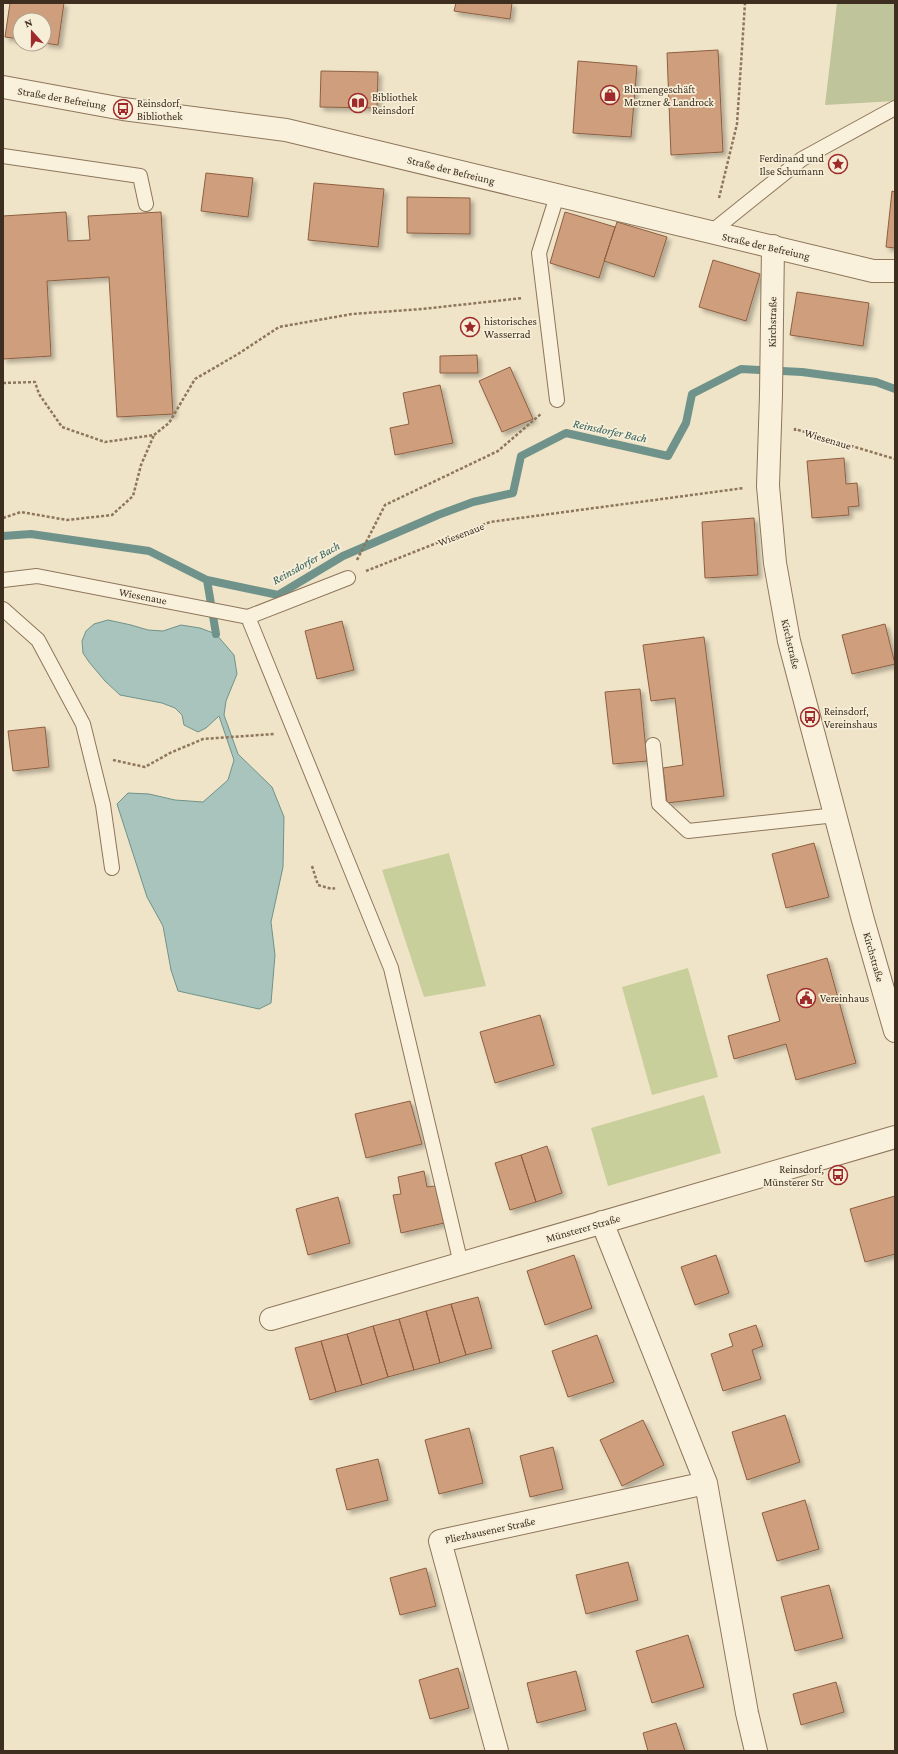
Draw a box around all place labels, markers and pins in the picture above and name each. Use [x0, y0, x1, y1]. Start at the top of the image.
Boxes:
place label: Blumengeschäft Metzner & Landrock [624, 83, 715, 108]
shop icon: Blumengeschäft Metzner & Landrock [599, 84, 621, 106]
place label: Bibliothek Reinsdorf [372, 91, 418, 116]
library icon: Bibliothek Reinsdorf [347, 92, 369, 114]
place label: Reinsdorf, Bibliothek [137, 97, 183, 122]
bus stop icon: Reinsdorf, Bibliothek [112, 98, 134, 120]
place label: Ferdinand und Ilse Schumann [759, 152, 824, 177]
place icon: Ferdinand und Ilse Schumann [827, 153, 849, 175]
place label: historisches Wasserrad [484, 315, 537, 340]
place icon: historisches Wasserrad [459, 316, 481, 338]
place label: Reinsdorf, Vereinshaus [824, 705, 877, 730]
bus stop icon: Reinsdorf, Vereinshaus [799, 706, 821, 728]
public building icon: Vereinhaus [795, 987, 817, 1009]
place label: Vereinhaus [820, 992, 869, 1004]
place label: Reinsdorf, Münsterer Str [763, 1163, 824, 1188]
bus stop icon: Reinsdorf, Münsterer Str [827, 1164, 849, 1186]

